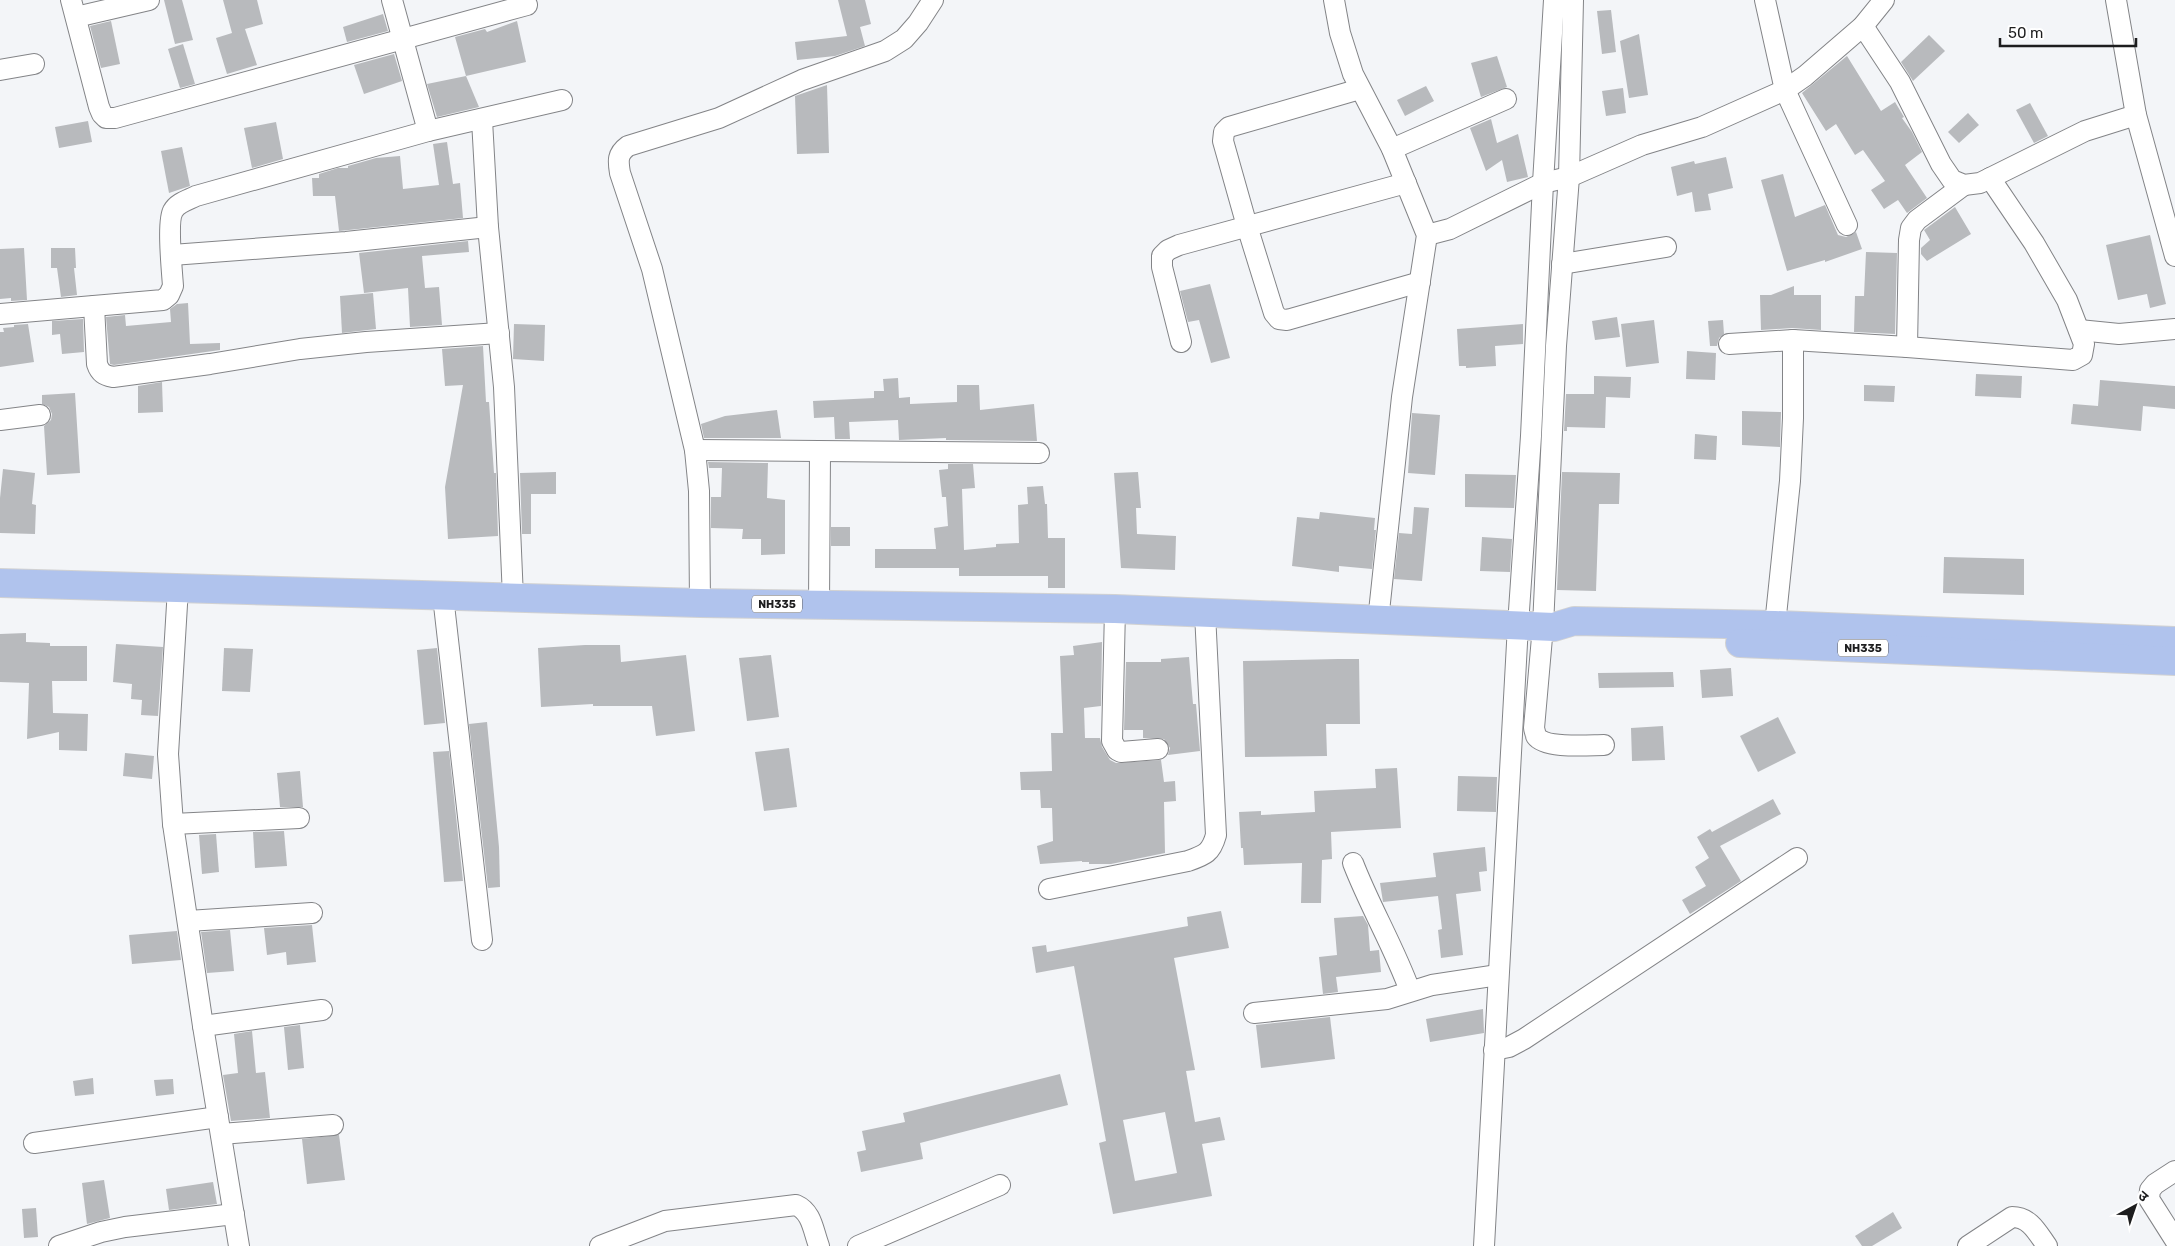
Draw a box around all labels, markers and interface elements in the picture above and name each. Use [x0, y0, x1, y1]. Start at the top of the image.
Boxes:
scale bar [2000, 15, 2136, 47]
text: 50 m [2008, 24, 2043, 42]
road number: NH335 [752, 596, 802, 612]
road number: NH335 [1838, 640, 1888, 656]
north arrow [2110, 1181, 2160, 1231]
text: उ [2134, 1187, 2152, 1206]

